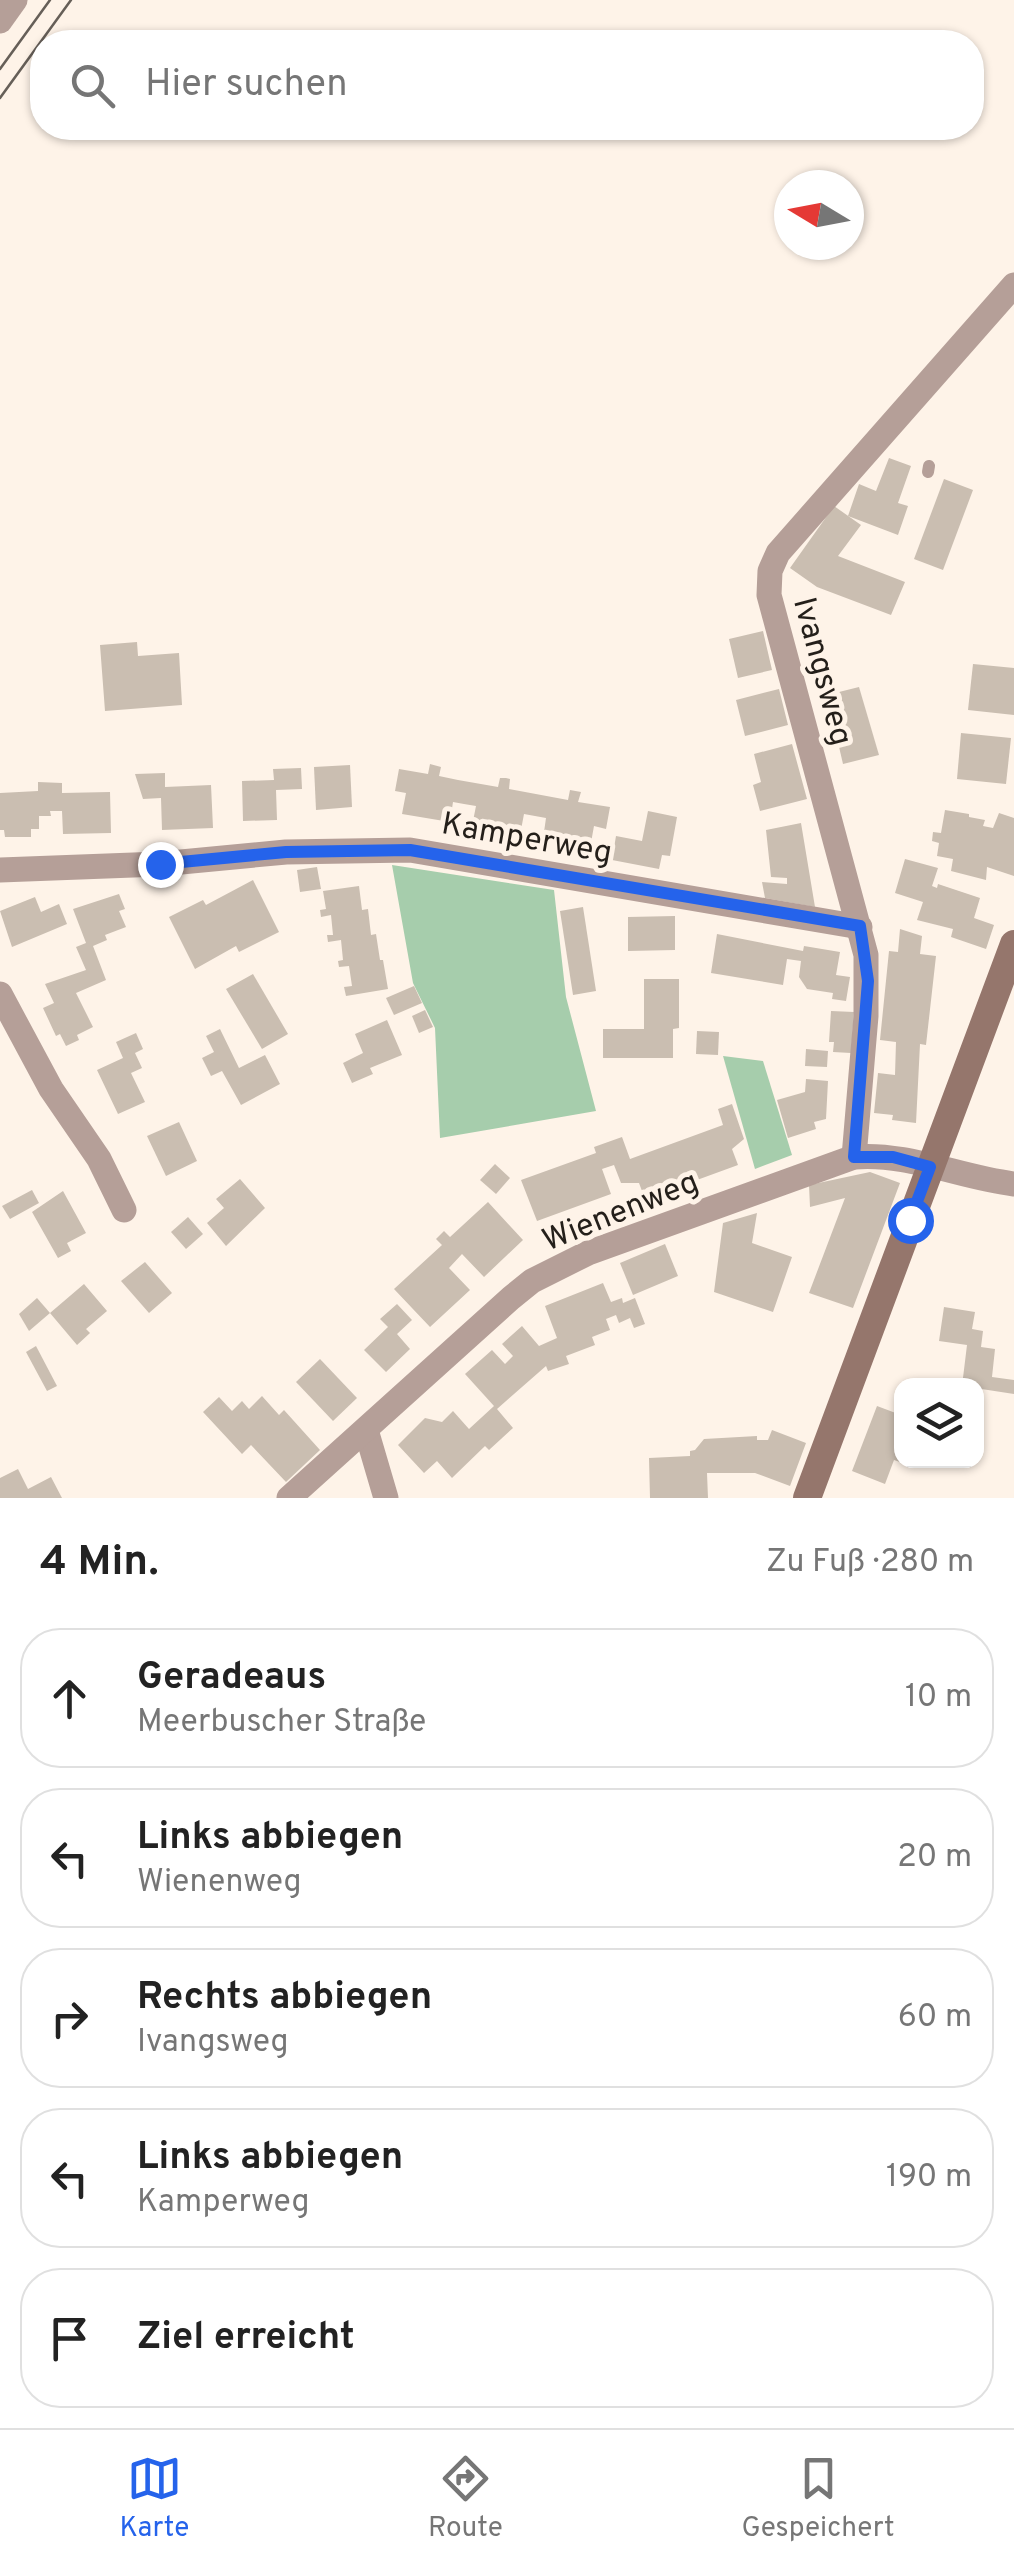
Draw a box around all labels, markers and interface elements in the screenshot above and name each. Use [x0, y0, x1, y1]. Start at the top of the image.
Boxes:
search box [30, 30, 984, 140]
icon: search [65, 58, 120, 113]
text: Hier suchen [145, 61, 348, 110]
north arrow [774, 170, 864, 260]
street label: Ivangsweg [782, 593, 860, 750]
street label: Kamperweg [438, 805, 615, 875]
route end [138, 842, 184, 888]
street label: Wienenweg [537, 1163, 705, 1262]
route start [888, 1198, 934, 1244]
map controls [894, 1378, 984, 1468]
button: layers [894, 1378, 984, 1468]
text: 4 Min. [40, 1537, 159, 1590]
text: Zu Fuß · 280 m [766, 1543, 974, 1583]
text: Geradeaus [137, 1654, 326, 1703]
icon: ahead [42, 1671, 97, 1726]
text: 10 m [905, 1678, 972, 1718]
text: Meerbuscher Straße [137, 1703, 426, 1743]
text: Links abbiegen [137, 1814, 403, 1863]
icon: left [42, 1831, 97, 1886]
text: 20 m [897, 1838, 972, 1878]
text: Wienenweg [137, 1863, 302, 1903]
text: Rechts abbiegen [137, 1974, 432, 2023]
icon: right [42, 1991, 97, 2046]
text: 60 m [898, 1998, 972, 2038]
text: Ivangsweg [137, 2023, 289, 2063]
text: Links abbiegen [137, 2134, 403, 2183]
icon: left [42, 2151, 97, 2206]
text: 190 m [886, 2158, 972, 2198]
text: Kamperweg [137, 2183, 309, 2223]
icon: arrive [42, 2311, 97, 2366]
text: Ziel erreicht [137, 2314, 355, 2363]
tab: Karte [119, 2451, 189, 2547]
tab: Route [428, 2451, 503, 2547]
tab: Gespeichert [742, 2451, 895, 2547]

